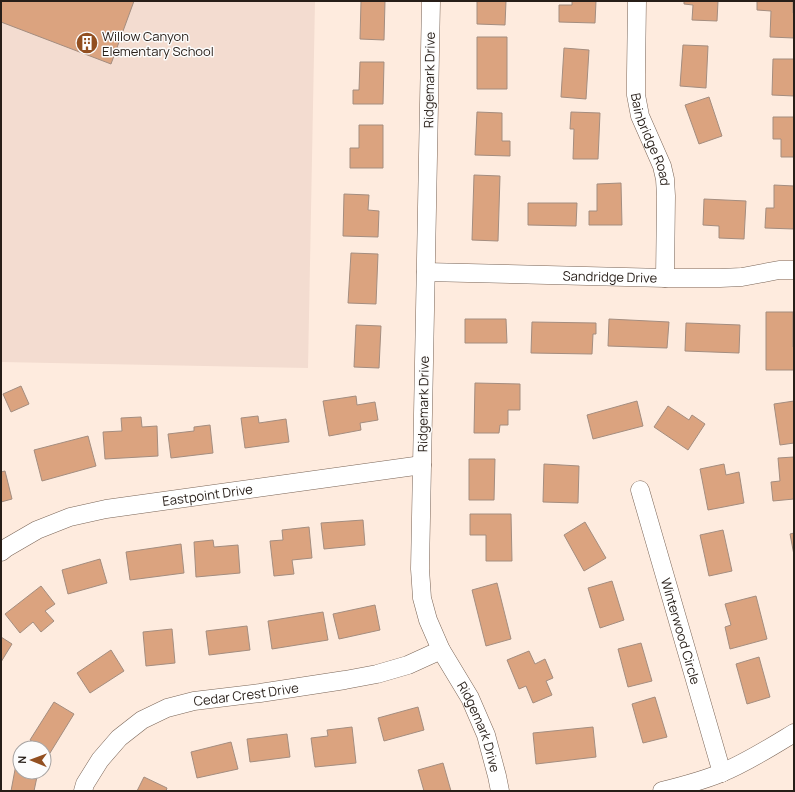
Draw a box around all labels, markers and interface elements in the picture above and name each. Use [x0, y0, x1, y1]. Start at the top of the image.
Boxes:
place label: Willow Canyon Elementary School [102, 27, 214, 60]
building icon: Willow Canyon Elementary School [74, 30, 100, 56]
street label: Ridgemark Drive [419, 31, 439, 128]
street label: Bainbridge Road [627, 91, 674, 186]
street label: Sandridge Drive [563, 266, 658, 287]
street label: Ridgemark Drive [413, 355, 433, 452]
street label: Eastpoint Drive [161, 480, 254, 510]
street label: Winterwood Circle [657, 576, 705, 687]
street label: Cedar Crest Drive [193, 678, 300, 710]
street label: Ridgemark Drive [453, 678, 505, 775]
north arrow [12, 740, 52, 780]
text: N [14, 756, 29, 764]

